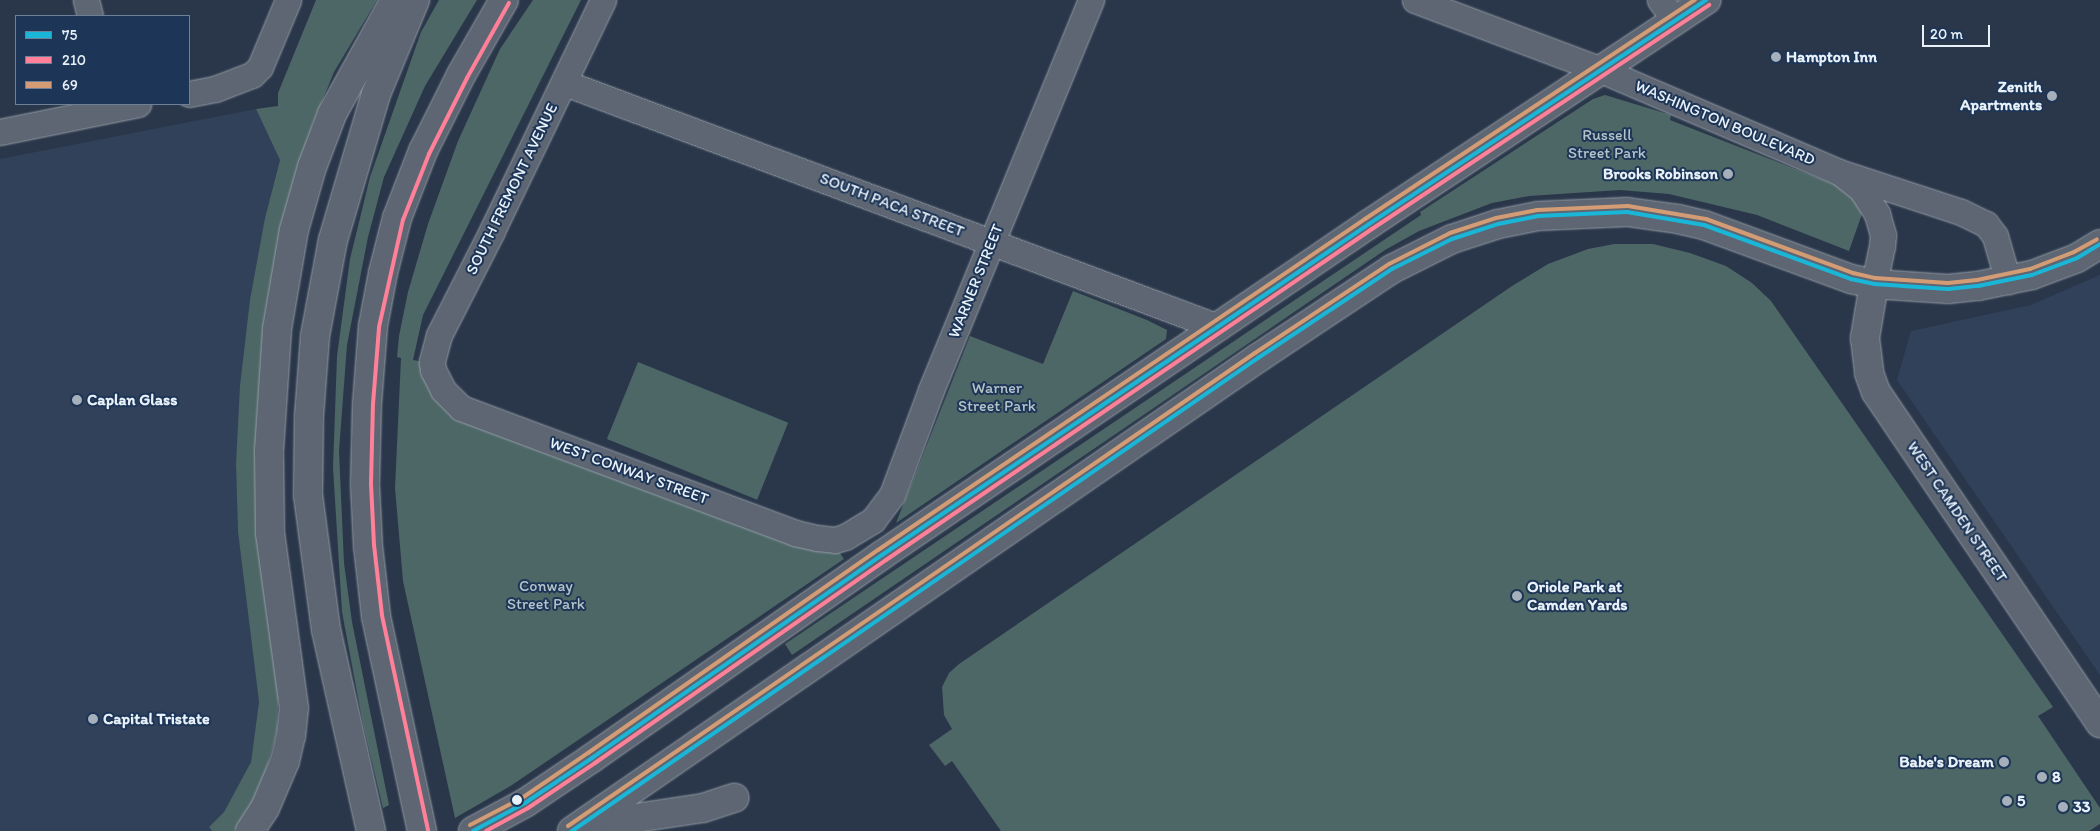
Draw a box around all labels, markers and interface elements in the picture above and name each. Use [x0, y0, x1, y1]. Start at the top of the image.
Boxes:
legend [15, 15, 190, 105]
scale bar [1925, 15, 1992, 47]
text: 20 m [1930, 25, 1963, 43]
text: 75 [62, 26, 77, 44]
place label: Hampton Inn [1786, 47, 1877, 67]
text: 210 [62, 51, 86, 69]
marker: Hampton Inn [1770, 51, 1782, 63]
text: 69 [62, 76, 78, 94]
street label: WASHINGTON BOULEVARD [1632, 76, 1818, 170]
place label: Zenith Apartments [1960, 77, 2042, 115]
marker: Zenith Apartments [2046, 90, 2058, 102]
street label: SOUTH FREMONT AVENUE [462, 101, 562, 277]
park label: Russell Street Park [1568, 125, 1646, 163]
place label: Brooks Robinson [1603, 164, 1718, 184]
marker: Brooks Robinson [1722, 168, 1734, 180]
street label: SOUTH PACA STREET [817, 169, 967, 241]
street label: WARNER STREET [944, 221, 1008, 341]
park label: Warner Street Park [958, 378, 1036, 416]
place label: Caplan Glass [87, 390, 177, 410]
marker: Caplan Glass [71, 394, 83, 406]
street label: WEST CONWAY STREET [547, 433, 711, 509]
street label: WEST CAMDEN STREET [1903, 438, 2011, 586]
park label: Conway Street Park [507, 576, 585, 614]
place label: Oriole Park at Camden Yards [1527, 577, 1626, 615]
marker: Oriole Park at Camden Yards [1511, 590, 1523, 602]
place label: Capital Tristate [103, 709, 210, 729]
marker: Capital Tristate [87, 713, 99, 725]
place label: Babe's Dream [1900, 752, 1994, 772]
marker: Babe's Dream [1998, 756, 2010, 768]
place label: 8 [2052, 767, 2061, 787]
marker: 8 [2036, 771, 2048, 783]
place label: 5 [2017, 791, 2025, 811]
unlabelled marker [512, 795, 522, 805]
marker: 5 [2001, 795, 2013, 807]
place label: 33 [2073, 797, 2090, 817]
marker: 33 [2057, 801, 2069, 813]

